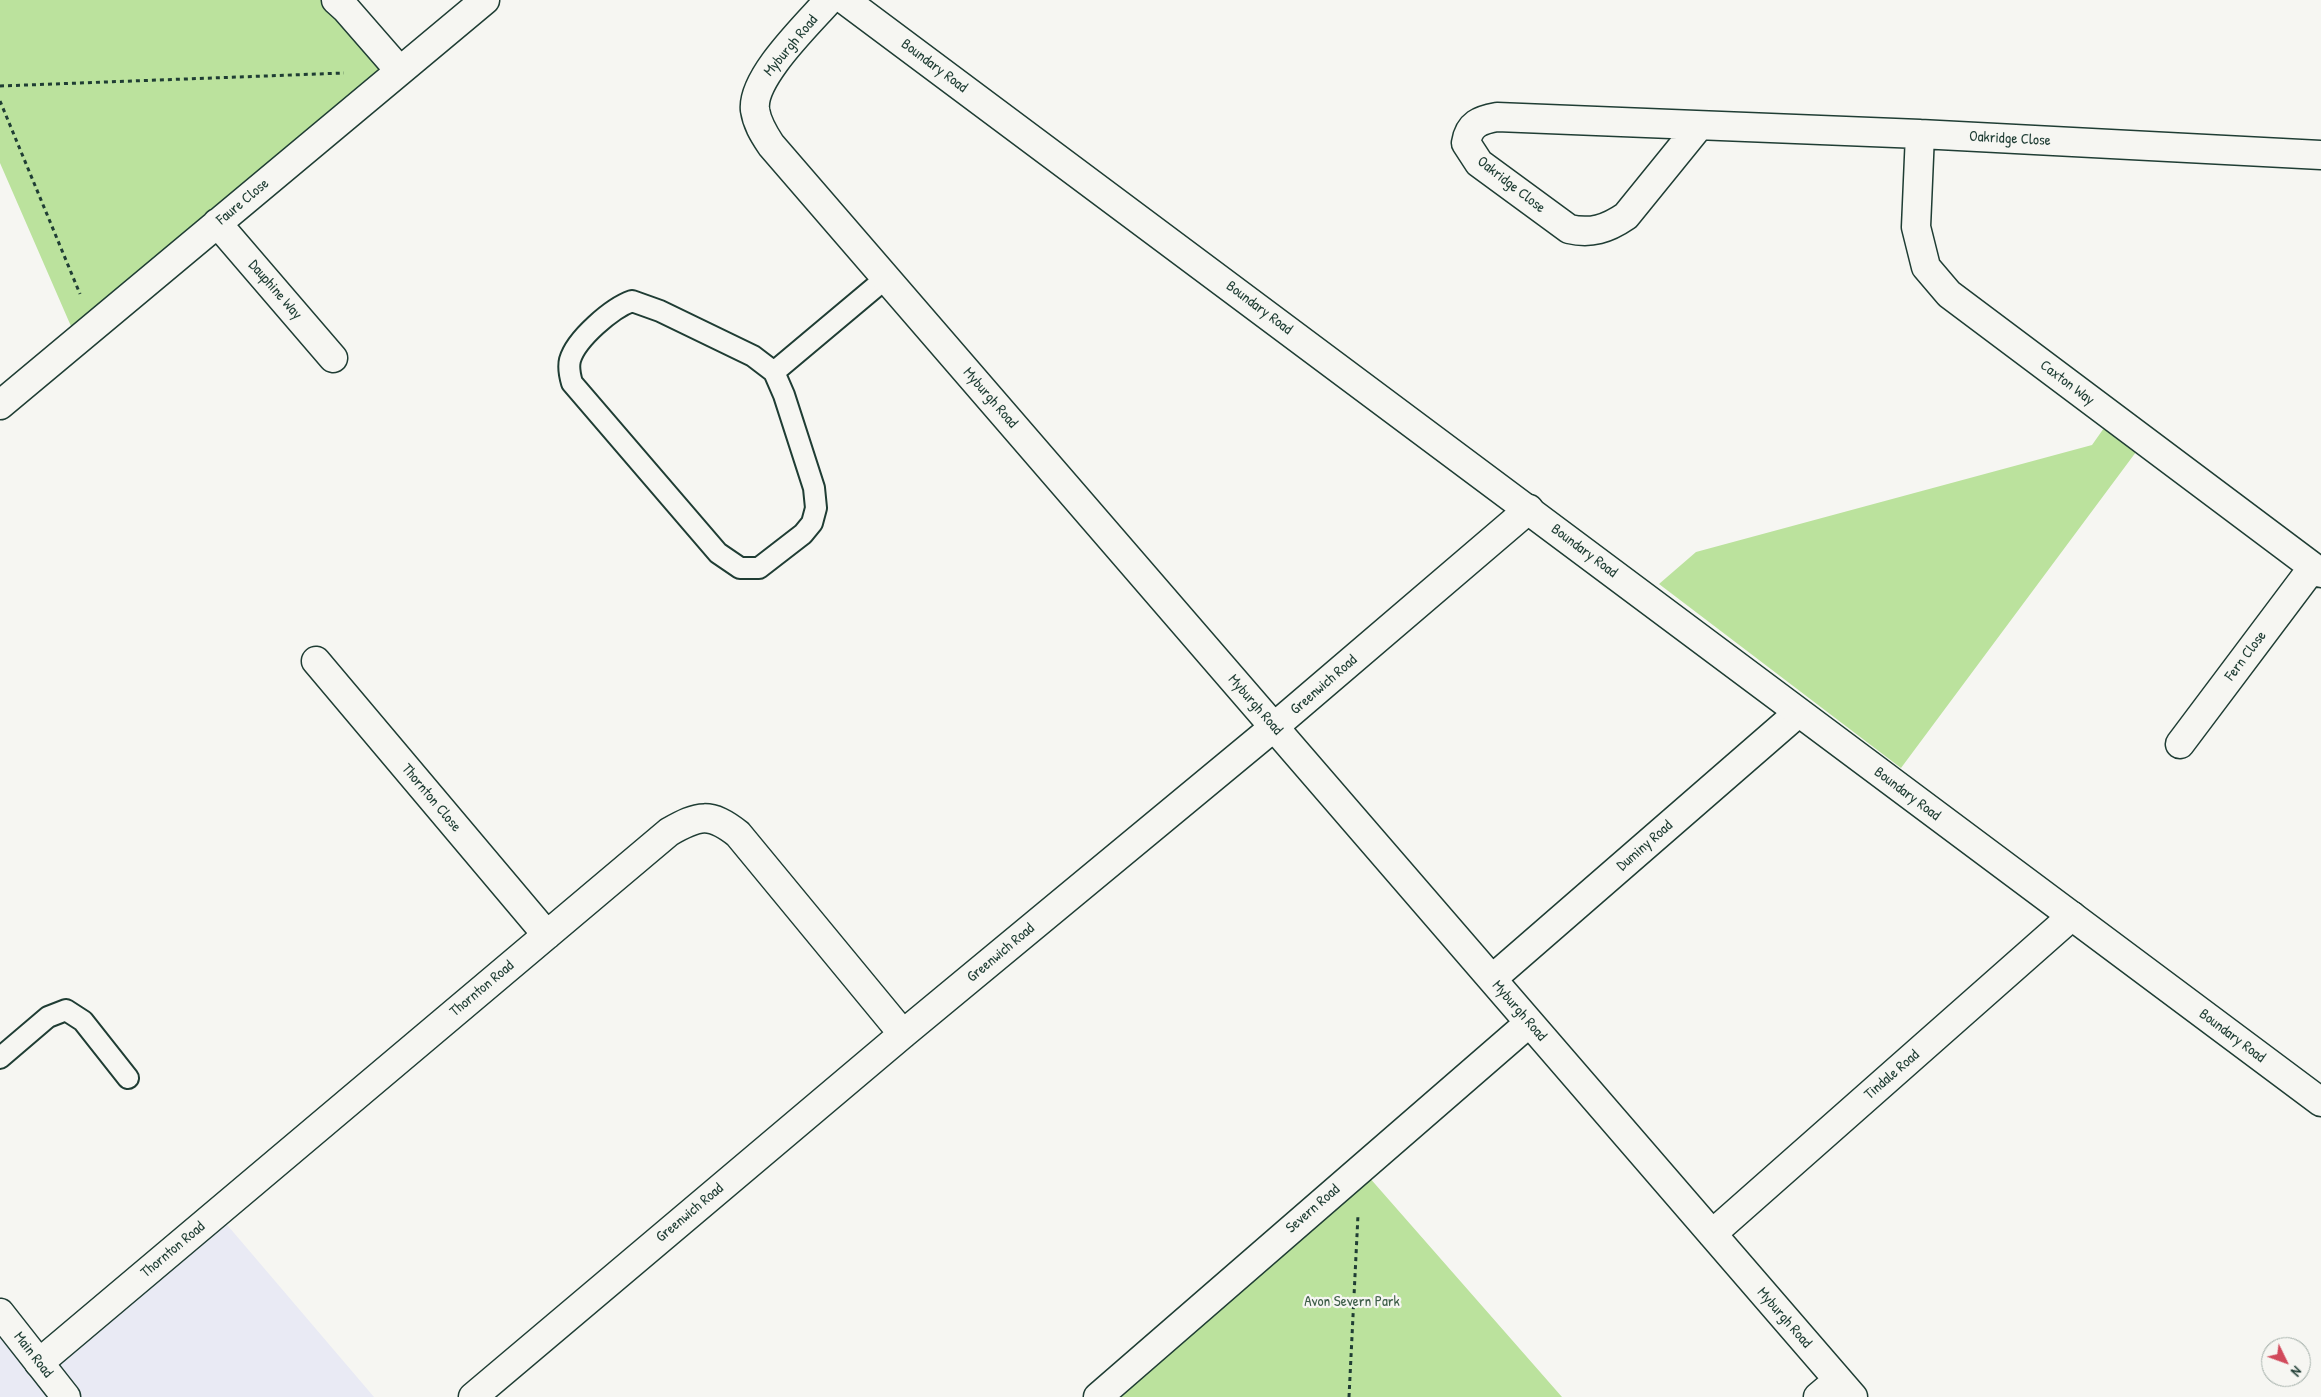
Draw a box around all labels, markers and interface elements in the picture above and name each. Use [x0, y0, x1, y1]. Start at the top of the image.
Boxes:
street label: Myburgh Road [760, 12, 822, 80]
street label: Boundary Road [897, 35, 971, 97]
street label: Oakridge Close [1969, 128, 2051, 150]
street label: Oakridge Close [1473, 153, 1549, 217]
street label: Faure Close [213, 175, 273, 229]
street label: Dauphine Way [244, 257, 306, 323]
street label: Boundary Road [1222, 277, 1296, 339]
street label: Caxton Way [2036, 357, 2098, 409]
street label: Myburgh Road [959, 364, 1021, 432]
street label: Boundary Road [1547, 520, 1621, 582]
street label: Fern Close [2221, 628, 2271, 684]
street label: Greenwich Road [1287, 651, 1361, 719]
street label: Myburgh Road [1224, 671, 1286, 739]
street label: Thornton Close [397, 760, 465, 836]
street label: Boundary Road [1870, 763, 1944, 825]
street label: Duminy Road [1613, 817, 1677, 875]
street label: Greenwich Road [964, 920, 1038, 986]
street label: Thornton Road [446, 957, 518, 1021]
street label: Myburgh Road [1488, 977, 1550, 1045]
street label: Boundary Road [2195, 1005, 2269, 1067]
street label: Tindale Road [1861, 1046, 1923, 1104]
street label: Greenwich Road [653, 1180, 727, 1246]
street label: Severn Road [1282, 1181, 1344, 1237]
street label: Thornton Road [137, 1218, 209, 1282]
street label: Myburgh Road [1753, 1284, 1815, 1352]
park label: Avon Severn Park [1304, 1293, 1400, 1311]
street label: Main Road [10, 1329, 56, 1381]
north arrow [2261, 1337, 2311, 1387]
text: N [2287, 1363, 2306, 1381]

